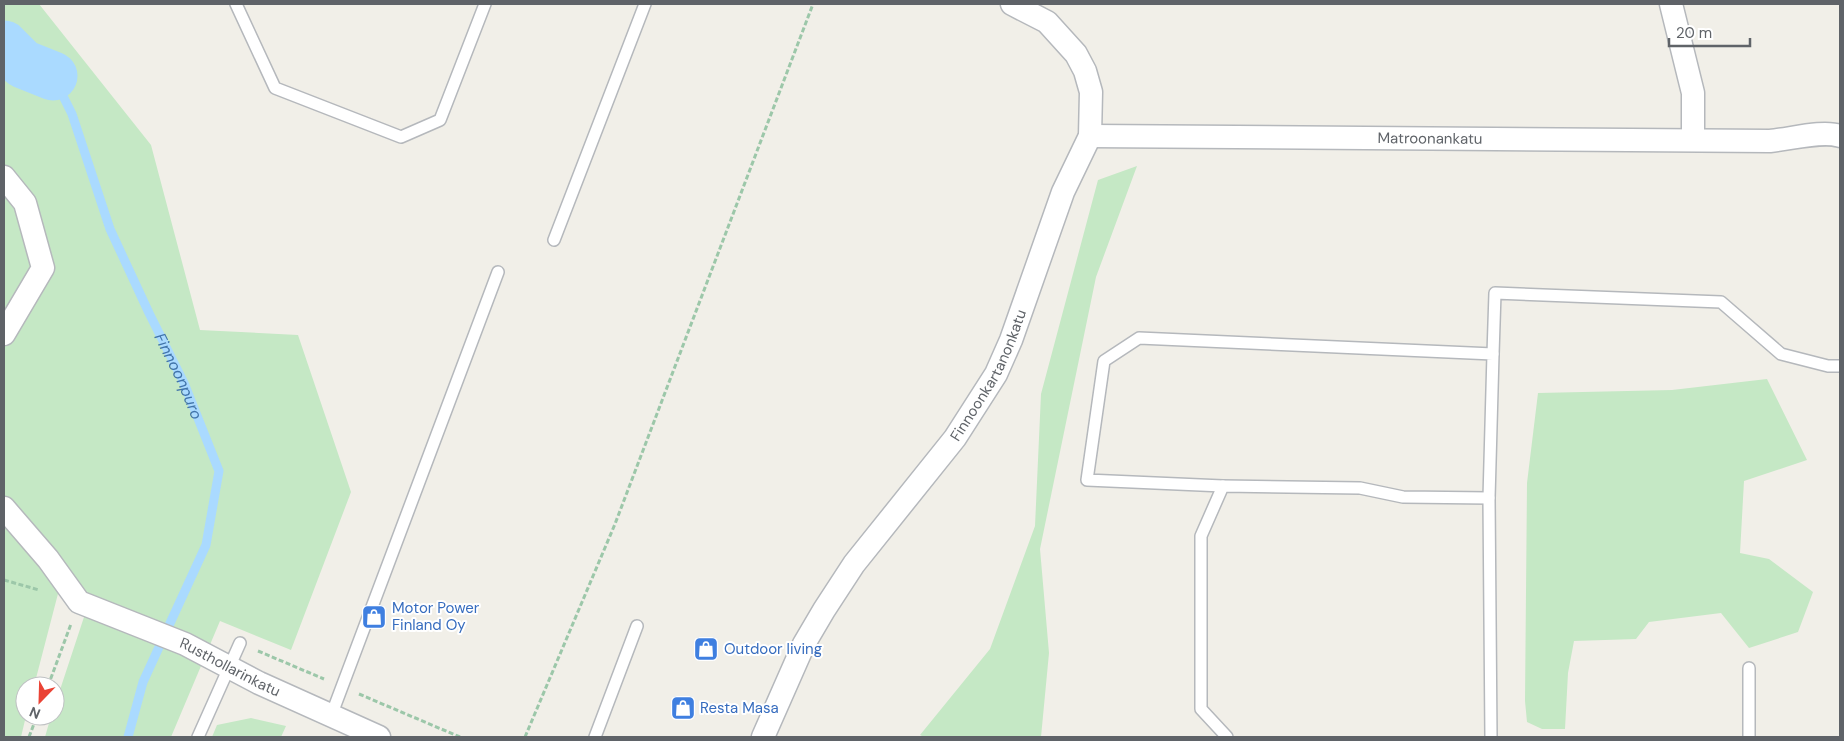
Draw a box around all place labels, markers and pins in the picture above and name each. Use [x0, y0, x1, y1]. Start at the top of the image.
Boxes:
place label: Motor Power Finland Oy [392, 598, 480, 635]
shop icon: Motor Power Finland Oy [361, 604, 387, 630]
shop icon: Outdoor living [693, 636, 719, 662]
place label: Outdoor living [724, 639, 822, 659]
shop icon: Resta Masa [670, 695, 696, 721]
place label: Resta Masa [700, 698, 779, 718]

